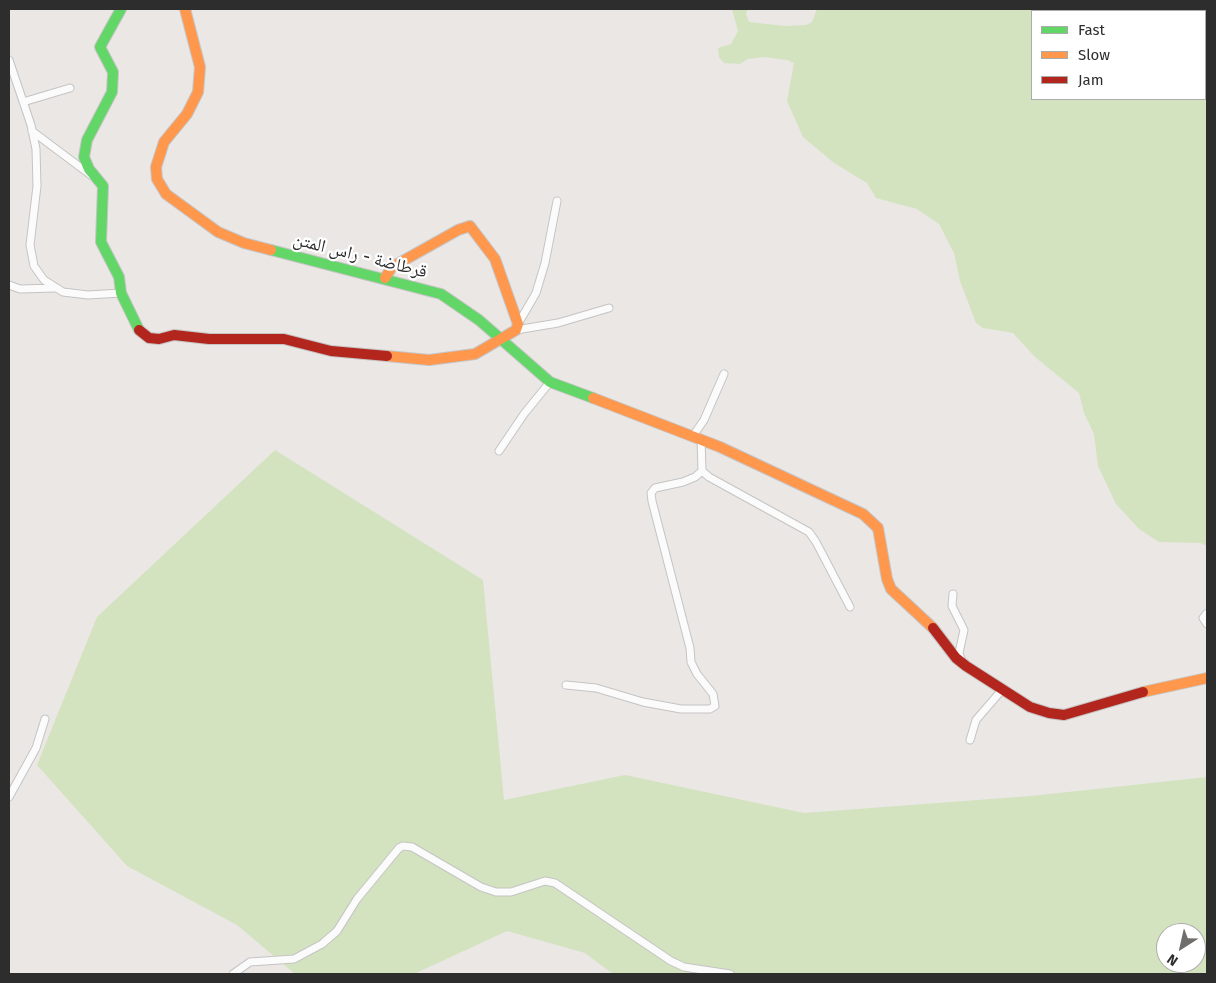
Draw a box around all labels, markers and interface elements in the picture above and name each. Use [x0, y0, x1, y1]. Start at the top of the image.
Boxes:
legend [1031, 10, 1206, 100]
text: Fast [1078, 21, 1105, 39]
text: Slow [1078, 46, 1110, 64]
text: Jam [1078, 71, 1104, 89]
street label: قرطاضة - راس المتن [291, 229, 429, 283]
north arrow [1156, 923, 1206, 973]
text: N [1164, 950, 1181, 970]

